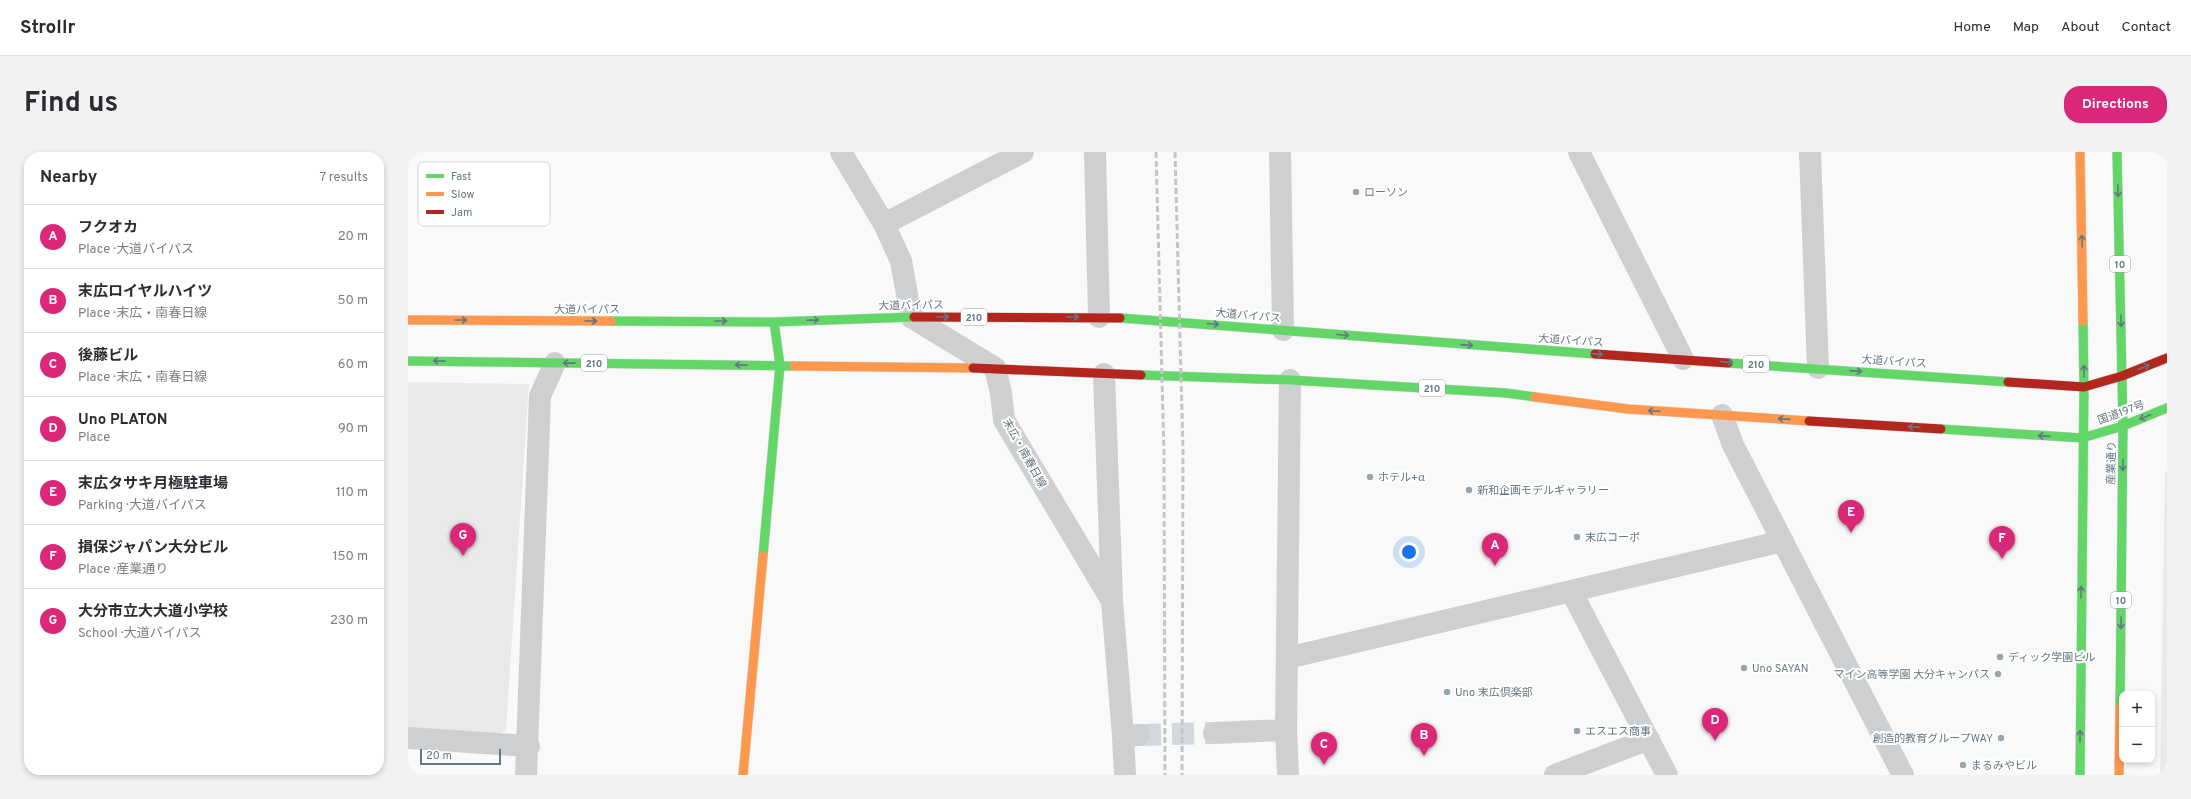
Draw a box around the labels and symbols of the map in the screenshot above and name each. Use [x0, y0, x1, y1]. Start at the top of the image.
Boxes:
legend [418, 162, 550, 226]
text: Fast [451, 170, 471, 184]
one-way arrow [2114, 184, 2122, 197]
place label: ローソン [1364, 186, 1408, 200]
marker: ローソン [1351, 187, 1361, 197]
text: Slow [451, 188, 474, 202]
text: Jam [451, 206, 472, 220]
one-way arrow [2078, 235, 2086, 248]
road number: 10 [2110, 256, 2130, 272]
street label: 大道バイパス [878, 298, 944, 314]
street label: 大道バイパス [554, 303, 620, 317]
street label: 大道バイパス [1215, 306, 1281, 326]
road number: 210 [961, 309, 987, 325]
one-way arrow [936, 313, 949, 321]
one-way arrow [1066, 313, 1079, 321]
one-way arrow [2117, 314, 2124, 327]
one-way arrow [454, 316, 467, 324]
one-way arrow [806, 316, 819, 324]
one-way arrow [584, 317, 597, 325]
one-way arrow [714, 317, 727, 325]
one-way arrow [1206, 321, 1219, 328]
one-way arrow [1336, 331, 1349, 338]
street label: 大道バイパス [1538, 332, 1604, 350]
one-way arrow [1460, 341, 1473, 348]
one-way arrow [1590, 350, 1603, 357]
street label: 大道バイパス [1861, 353, 1927, 371]
road number: 210 [581, 355, 607, 371]
road number: 210 [1743, 356, 1769, 372]
one-way arrow [433, 357, 446, 365]
one-way arrow [563, 359, 576, 367]
one-way arrow [1720, 359, 1733, 366]
one-way arrow [735, 361, 748, 369]
one-way arrow [2138, 362, 2150, 370]
one-way arrow [2080, 365, 2088, 378]
one-way arrow [1849, 367, 1862, 374]
road number: 210 [1419, 380, 1445, 396]
street label: 国道197号 [2096, 398, 2147, 428]
one-way arrow [1648, 407, 1661, 414]
one-way arrow [2139, 413, 2151, 421]
one-way arrow [1778, 415, 1791, 422]
street label: 末広・南春日線 [999, 416, 1049, 491]
one-way arrow [1908, 424, 1921, 431]
one-way arrow [2037, 432, 2050, 439]
street label: 産業通り [2105, 441, 2119, 485]
one-way arrow [2119, 458, 2126, 471]
place label: ホテル+α [1378, 471, 1425, 485]
marker: ホテル+α [1365, 472, 1375, 482]
place label: 新和企画モデルギャラリー [1477, 484, 1609, 498]
marker: 新和企画モデルギャラリー [1464, 485, 1474, 495]
pin: E [1838, 500, 1864, 533]
pin: G [450, 523, 476, 556]
pin: F [1989, 526, 2015, 559]
place label: 末広コーポ [1585, 531, 1640, 545]
marker: 末広コーポ [1572, 532, 1582, 542]
pin: A [1482, 533, 1508, 566]
your location [1399, 542, 1419, 562]
one-way arrow [2077, 586, 2085, 599]
road number: 10 [2111, 592, 2131, 608]
one-way arrow [2117, 616, 2125, 629]
place label: ディック学園ビル [2008, 651, 2095, 665]
marker: ディック学園ビル [1995, 652, 2005, 662]
place label: Uno SAYAN [1752, 662, 1809, 676]
marker: Uno SAYAN [1739, 663, 1749, 673]
place label: マイン高等学園 大分キャンパス [1833, 668, 1990, 682]
marker: マイン高等学園 大分キャンパス [1993, 669, 2003, 679]
place label: Uno 末広倶楽部 [1455, 686, 1533, 700]
marker: Uno 末広倶楽部 [1442, 687, 1452, 697]
pin: D [1702, 708, 1728, 741]
pin: B [1411, 723, 1437, 756]
place label: エスエス商事 [1585, 725, 1651, 739]
marker: エスエス商事 [1572, 726, 1582, 736]
one-way arrow [2076, 730, 2084, 743]
pin: C [1311, 732, 1337, 765]
place label: 創造的教育グループWAY [1872, 732, 1993, 746]
marker: 創造的教育グループWAY [1996, 733, 2006, 743]
scale bar [420, 747, 501, 766]
place label: まるみやビル [1971, 759, 2037, 773]
marker: まるみやビル [1958, 760, 1968, 770]

